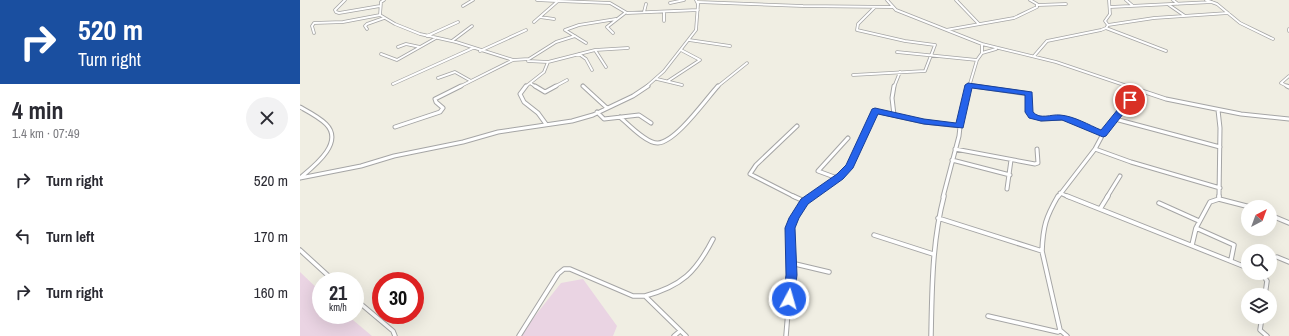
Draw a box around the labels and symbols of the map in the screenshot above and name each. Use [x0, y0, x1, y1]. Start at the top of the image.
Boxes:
pin [1113, 83, 1147, 117]
north arrow [1241, 200, 1277, 236]
speed limit sign: 30 [372, 272, 424, 324]
position arrow [768, 278, 810, 320]

